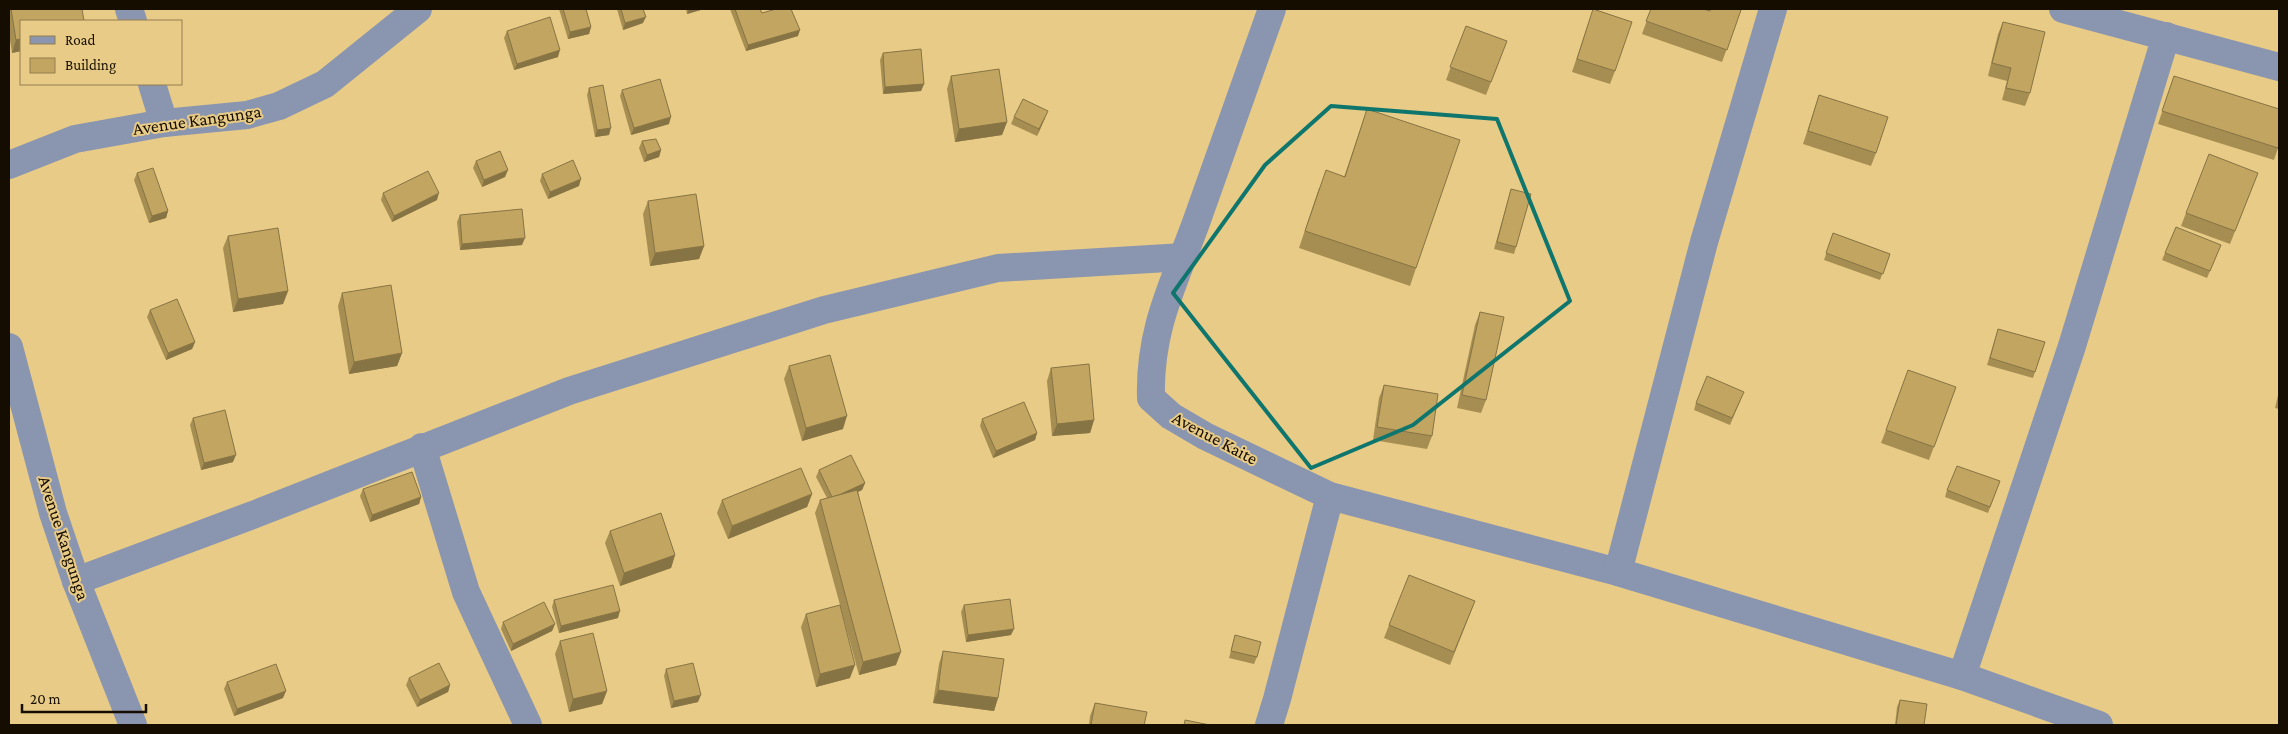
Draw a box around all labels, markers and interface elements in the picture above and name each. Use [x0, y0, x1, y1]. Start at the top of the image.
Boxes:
legend [20, 20, 182, 85]
text: Road [65, 32, 96, 48]
text: Building [65, 57, 116, 74]
street label: Avenue Kangunga [132, 101, 262, 139]
street label: Avenue Kaite [1169, 407, 1261, 469]
street label: Avenue Kangunga [34, 473, 94, 603]
scale bar [22, 682, 146, 714]
text: 20 m [30, 691, 61, 707]

